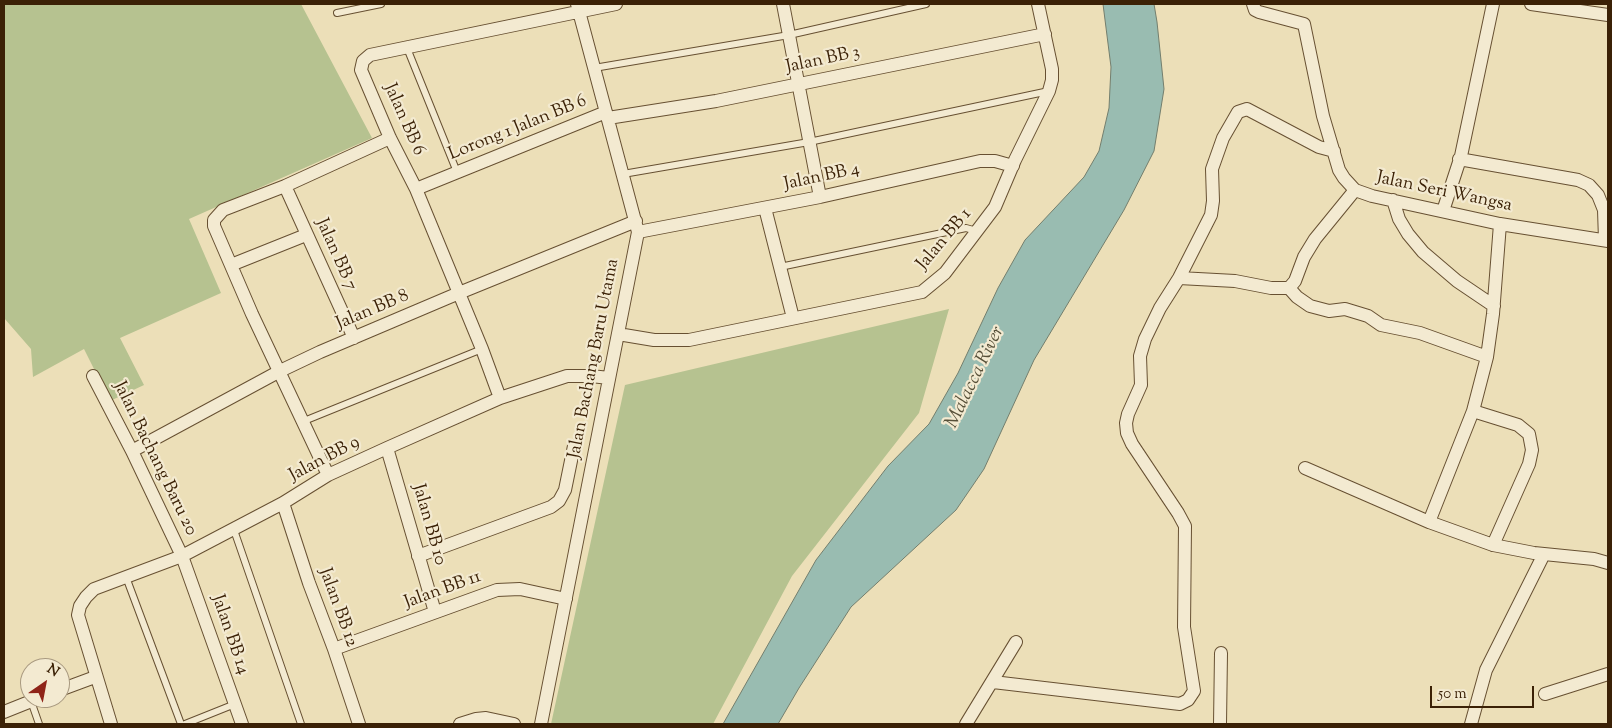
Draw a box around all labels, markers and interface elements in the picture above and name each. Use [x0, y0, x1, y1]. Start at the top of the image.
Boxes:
street label: Jalan BB 3 [784, 43, 862, 79]
street label: Jalan BB 6 [378, 81, 428, 159]
street label: Lorong 1 Jalan BB 6 [446, 91, 590, 167]
street label: Jalan BB 4 [782, 159, 862, 197]
street label: Jalan Seri Wangsa [1374, 168, 1514, 218]
street label: Jalan BB 1 [913, 205, 977, 275]
street label: Jalan BB 7 [310, 216, 360, 294]
street label: Jalan Bachang Baru Utama [565, 257, 625, 461]
street label: Jalan BB 8 [333, 286, 413, 336]
water label: Malacca River [942, 323, 1010, 433]
street label: Jalan Bachang Baru 20 [107, 378, 201, 540]
street label: Jalan BB 9 [286, 432, 364, 488]
street label: Jalan BB 10 [406, 482, 450, 568]
street label: Jalan BB 12 [313, 566, 361, 650]
street label: Jalan BB 11 [402, 567, 484, 615]
street label: Jalan BB 14 [205, 592, 253, 678]
north arrow [20, 658, 70, 708]
text: N [42, 660, 63, 683]
scale bar [1432, 676, 1536, 708]
text: 50 m [1438, 684, 1467, 705]

